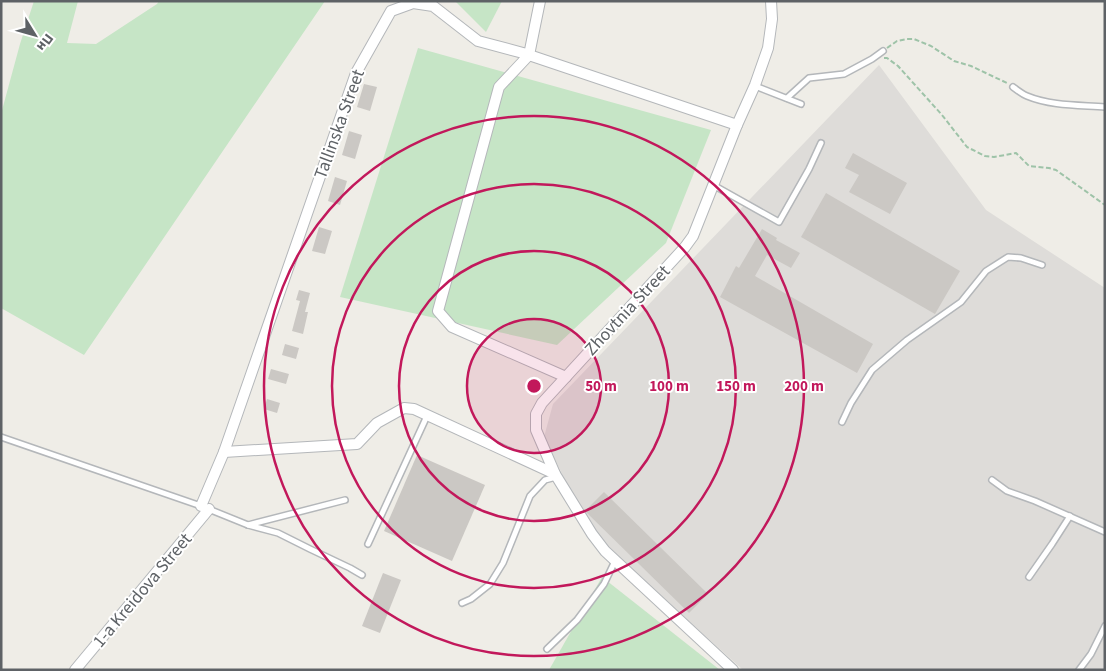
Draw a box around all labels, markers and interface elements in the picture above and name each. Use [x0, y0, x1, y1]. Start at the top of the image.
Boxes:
north arrow [10, 10, 60, 60]
text: Пн [31, 29, 58, 55]
street label: Tallinska Street [308, 66, 371, 182]
street label: Zhovtnia Street [579, 260, 676, 361]
text: 50 m [585, 376, 617, 397]
text: 100 m [649, 376, 689, 397]
text: 150 m [716, 376, 756, 397]
text: 200 m [784, 376, 824, 397]
centre of rings [525, 377, 543, 395]
street label: 1-a Kreidova Street [87, 528, 198, 653]

